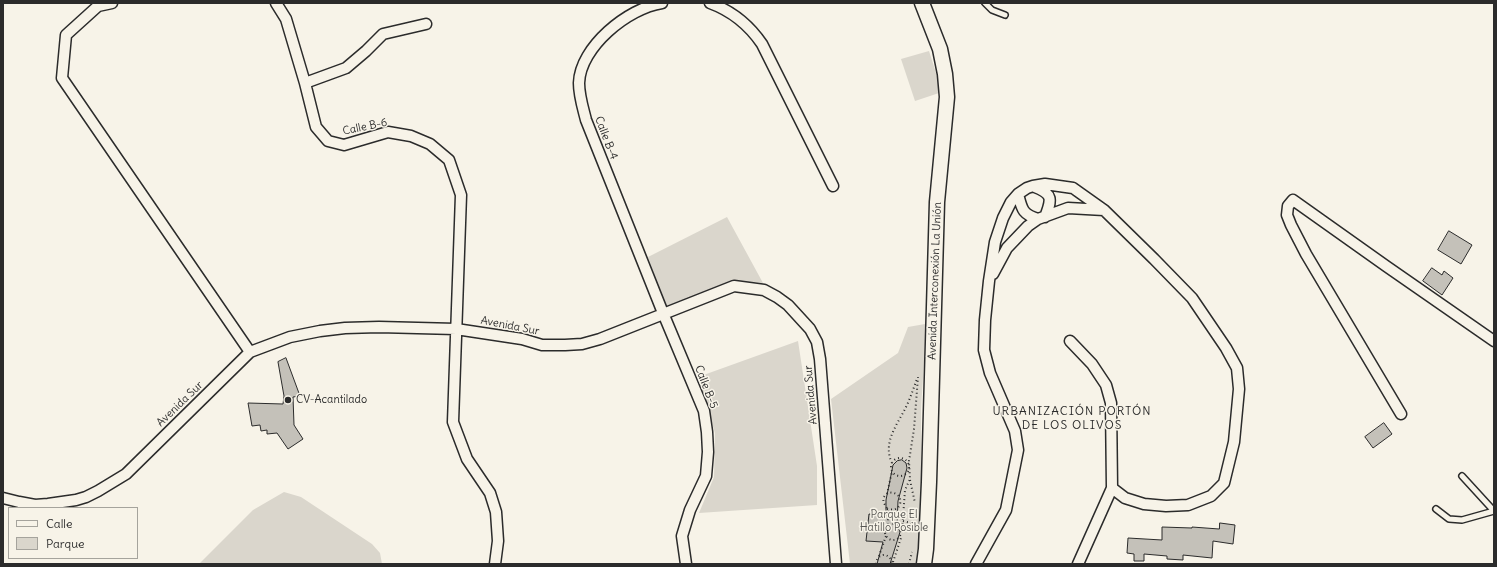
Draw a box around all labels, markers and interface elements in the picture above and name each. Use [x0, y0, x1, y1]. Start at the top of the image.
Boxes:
street label: Calle B-4 [592, 115, 620, 161]
street label: Calle B-6 [342, 116, 388, 138]
street label: Avenida Interconexión La Unión [926, 202, 944, 360]
street label: Avenida Sur [480, 314, 540, 338]
street label: Calle B-5 [692, 364, 720, 410]
street label: Avenida Sur [802, 365, 820, 425]
street label: Avenida Sur [154, 379, 206, 429]
place label: CV-Acantilado [296, 393, 367, 407]
marker: CV-Acantilado [283, 395, 293, 405]
district label: URBANIZACIÓN PORTÓN DE LOS OLIVOS [992, 405, 1152, 433]
legend [8, 507, 138, 559]
park label: Parque El Hatillo Posible [860, 508, 928, 534]
text: Calle [46, 516, 73, 531]
text: Parque [46, 536, 85, 551]

